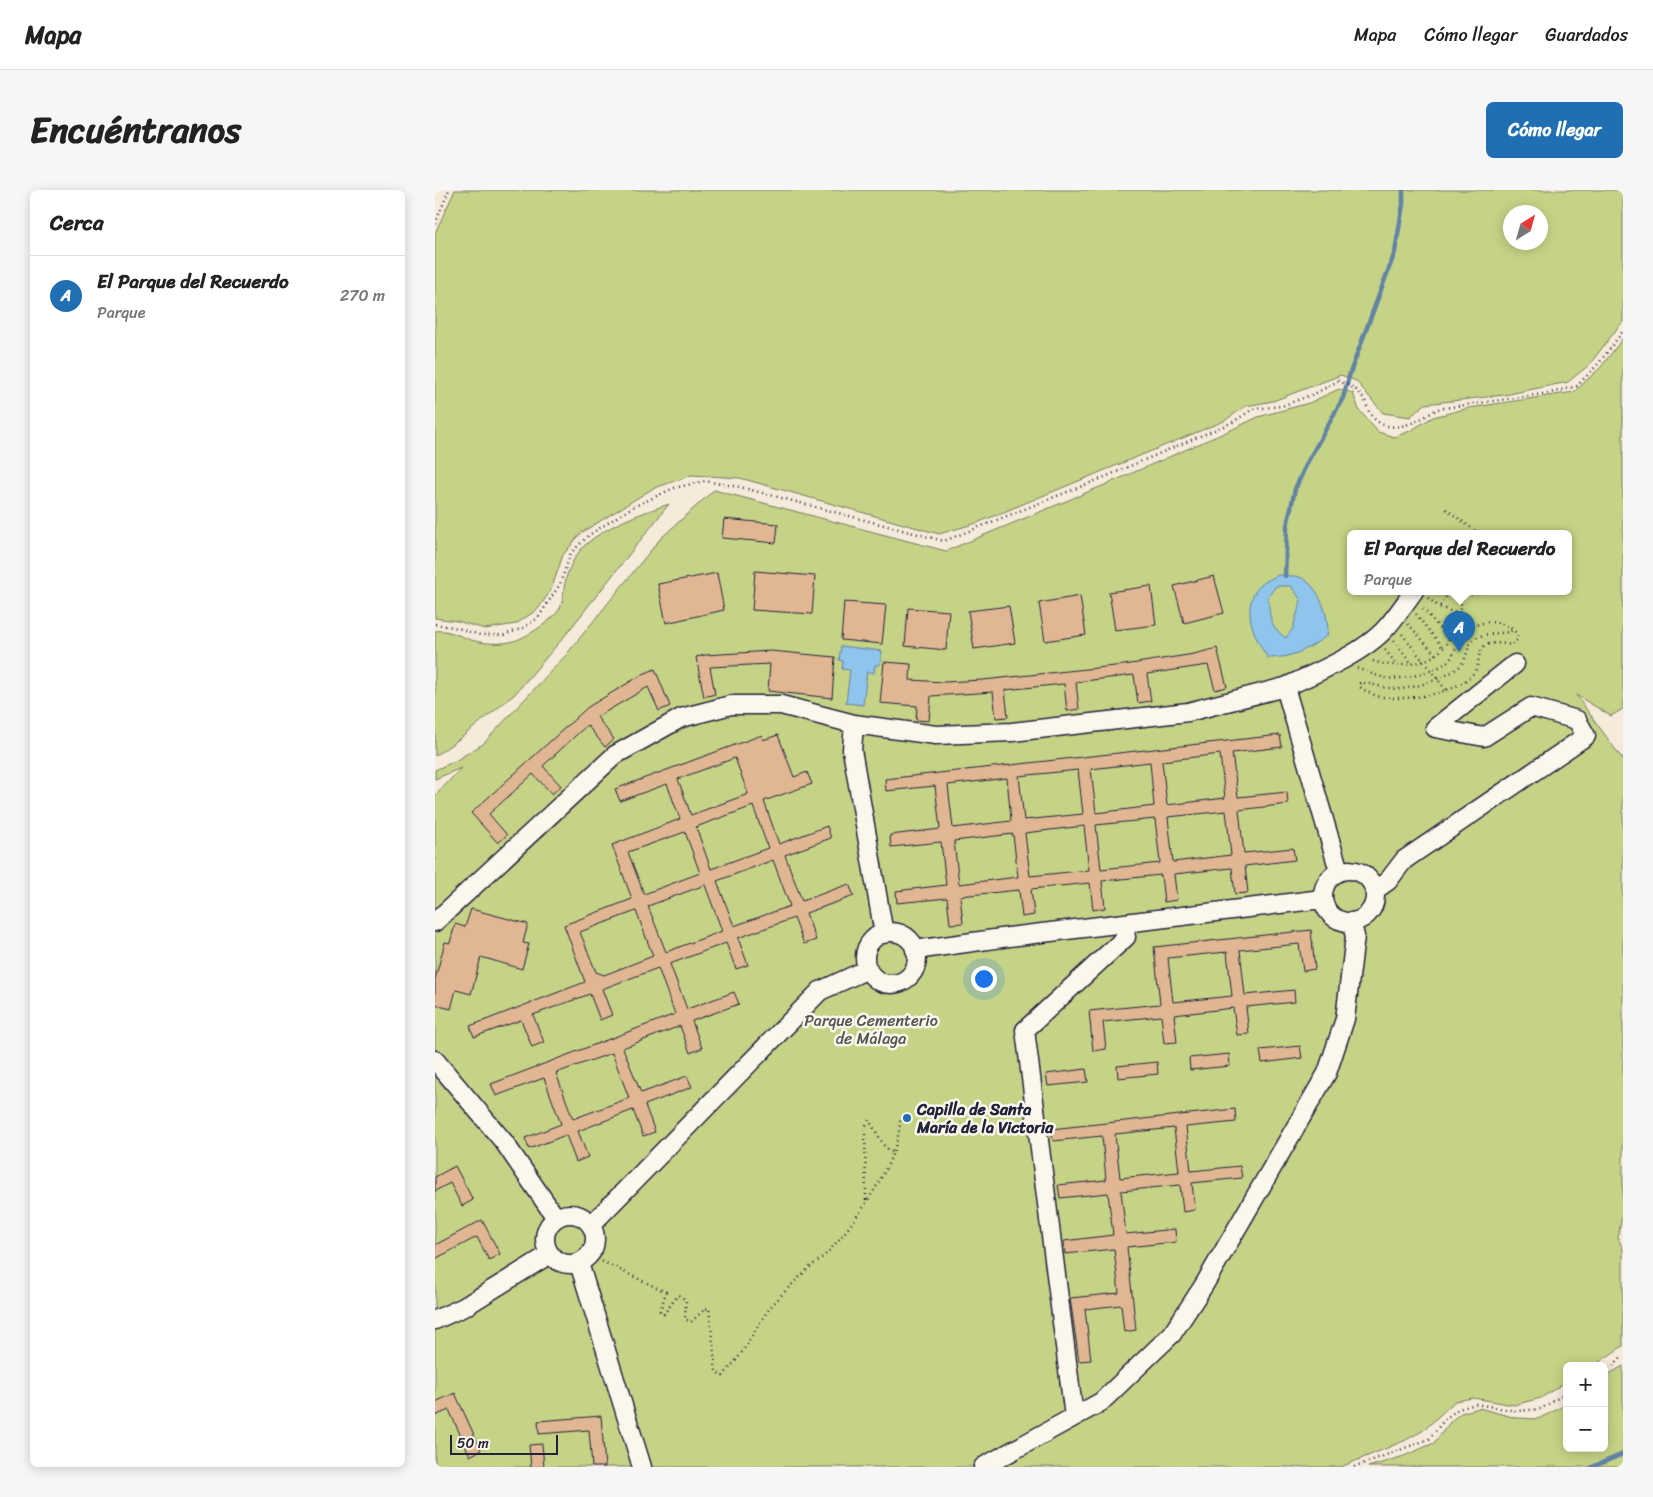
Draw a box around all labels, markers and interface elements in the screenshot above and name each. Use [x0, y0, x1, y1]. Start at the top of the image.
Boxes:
text: Mapa [25, 14, 81, 56]
text: Mapa [1354, 19, 1396, 51]
text: Cómo llegar [1424, 19, 1517, 51]
text: Guardados [1545, 19, 1628, 51]
text: Encuéntranos [30, 99, 241, 161]
button: Cómo llegar [1486, 102, 1623, 158]
text: Cerca [50, 204, 104, 242]
north arrow [1503, 205, 1548, 250]
text: El Parque del Recuerdo [97, 265, 289, 298]
text: A [61, 281, 71, 310]
text: 270 m [340, 281, 385, 310]
text: Parque [97, 298, 145, 327]
popup [1347, 530, 1572, 595]
text: El Parque del Recuerdo [1364, 532, 1555, 565]
text: Parque [1364, 565, 1412, 594]
pin: A [1443, 611, 1475, 652]
your location [971, 966, 997, 992]
park label: Parque Cementerio de Málaga [804, 1006, 938, 1053]
place label: Capilla de Santa María de la Victoria [916, 1095, 1054, 1142]
marker: Capilla de Santa María de la Victoria [901, 1112, 913, 1124]
map controls [1563, 1362, 1608, 1452]
button: + [1563, 1362, 1608, 1407]
button: − [1563, 1407, 1608, 1452]
text: 50 m [457, 1431, 489, 1456]
scale bar [450, 1432, 557, 1455]

